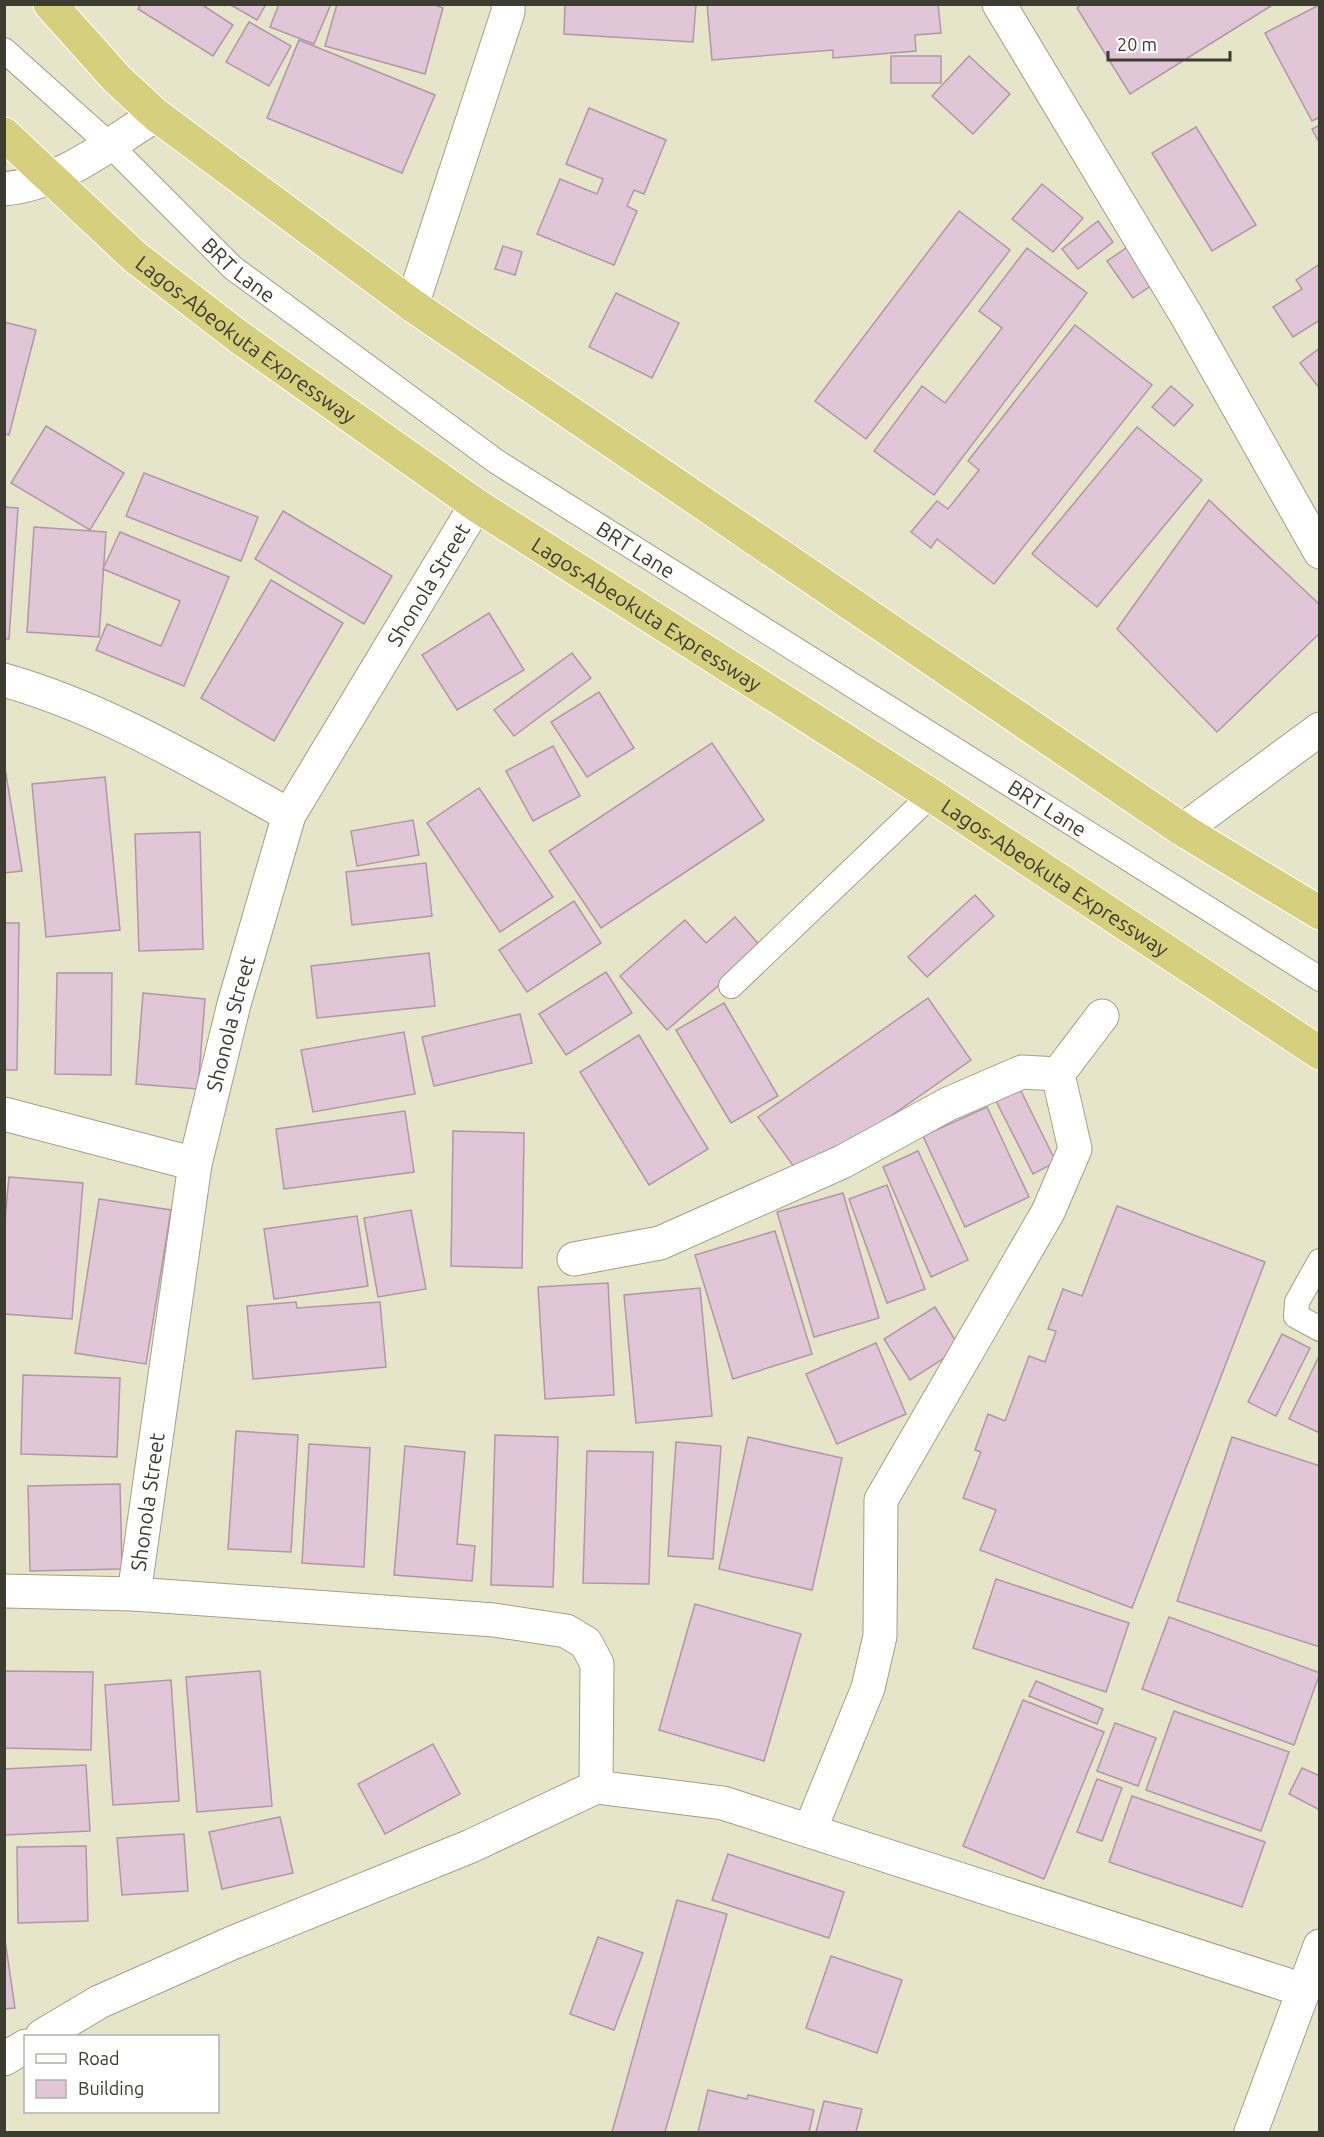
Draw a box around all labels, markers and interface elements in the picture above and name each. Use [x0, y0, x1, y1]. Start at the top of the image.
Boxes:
scale bar [1108, 24, 1230, 62]
text: 20 m [1117, 34, 1157, 54]
street label: BRT Lane [197, 232, 280, 307]
street label: Lagos-Abeokuta Expressway [131, 250, 361, 428]
street label: BRT Lane [592, 516, 680, 583]
street label: Shonola Street [382, 519, 474, 650]
street label: Lagos-Abeokuta Expressway [528, 532, 766, 696]
street label: BRT Lane [1004, 774, 1091, 841]
street label: Lagos-Abeokuta Expressway [937, 794, 1173, 961]
street label: Shonola Street [201, 953, 259, 1094]
street label: Shonola Street [125, 1431, 169, 1573]
legend [24, 2035, 219, 2113]
text: Road [78, 2048, 120, 2068]
text: Building [78, 2078, 144, 2098]

